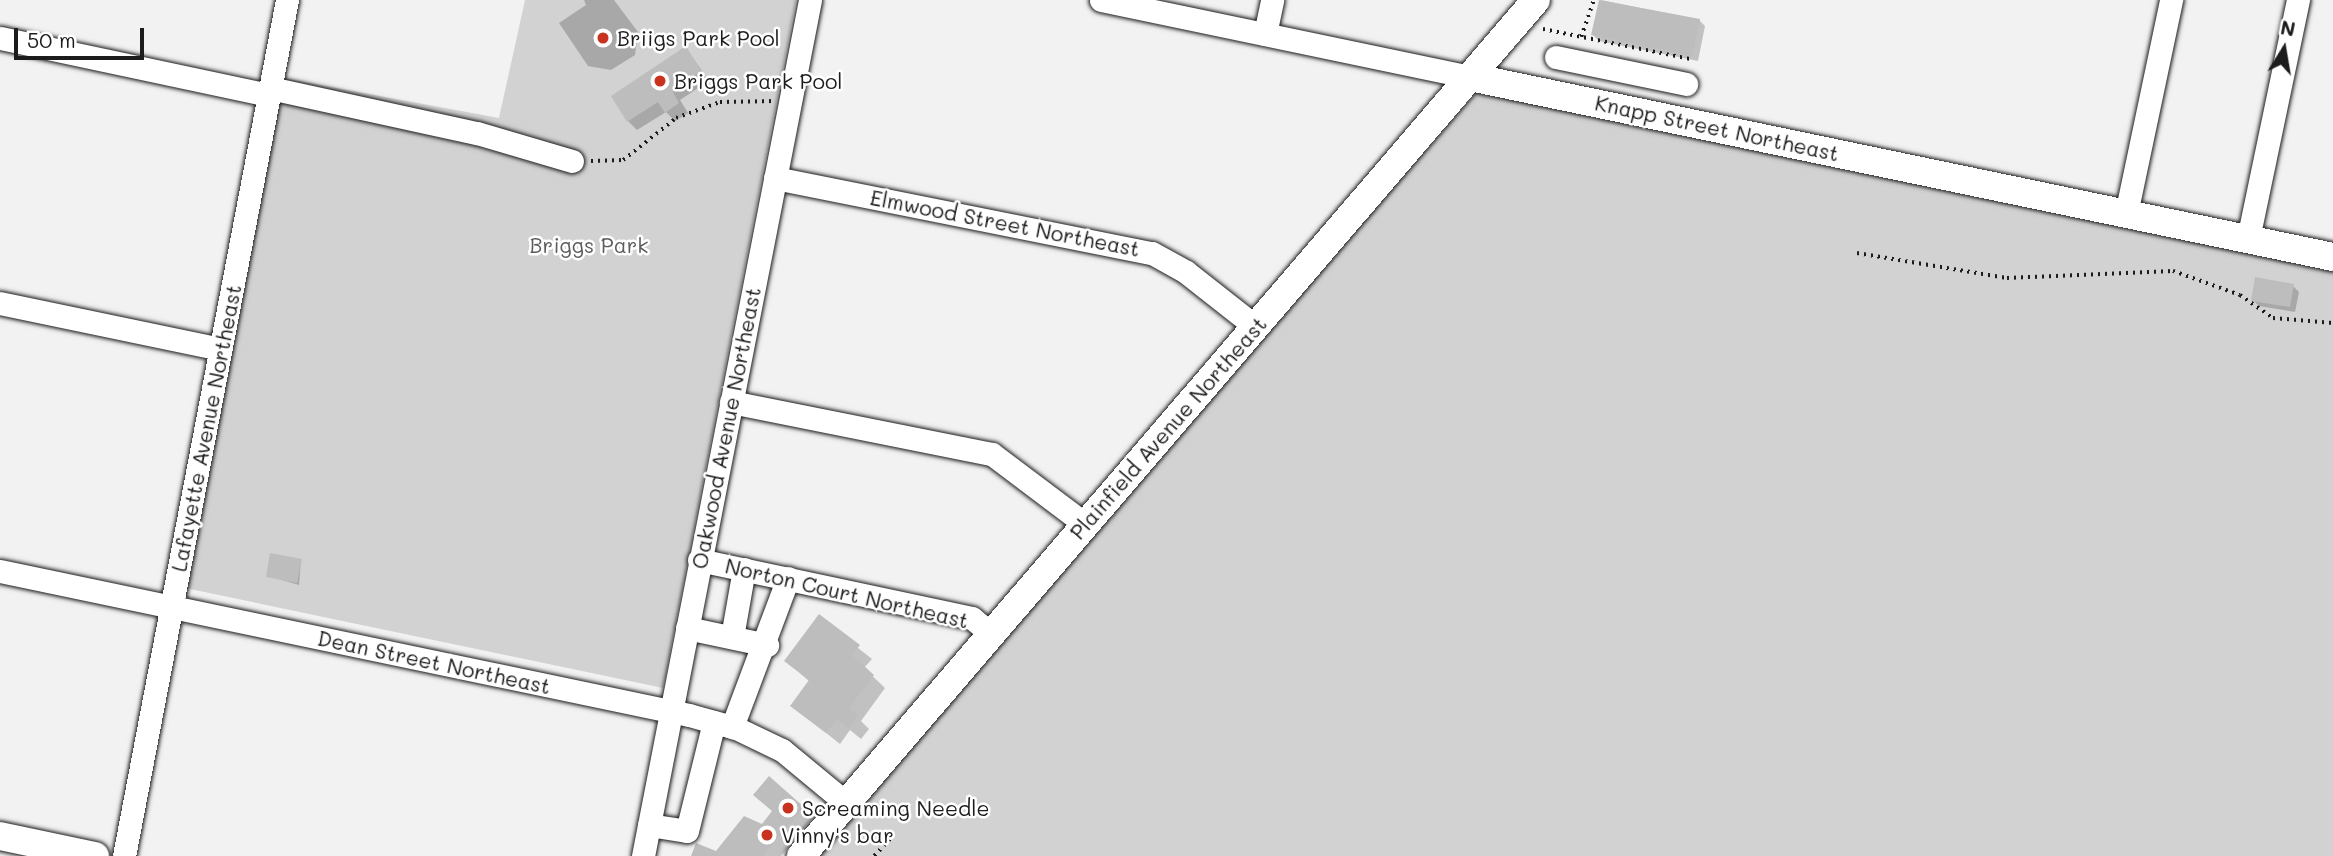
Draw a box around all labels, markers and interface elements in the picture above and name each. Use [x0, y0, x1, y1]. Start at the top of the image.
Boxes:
scale bar [18, 14, 147, 58]
north arrow [2249, 14, 2319, 84]
text: N [2279, 14, 2298, 42]
place label: Briigs Park Pool [617, 25, 780, 51]
text: 50 m [27, 26, 76, 53]
marker: Briigs Park Pool [595, 30, 611, 46]
place label: Briggs Park Pool [674, 68, 843, 94]
marker: Briggs Park Pool [652, 73, 668, 89]
street label: Knapp Street Northeast [1593, 90, 1841, 166]
street label: Elmwood Street Northeast [868, 184, 1142, 262]
park label: Briggs Park [530, 232, 648, 258]
street label: Lafayette Avenue Northeast [166, 282, 246, 574]
street label: Oakwood Avenue Northeast [686, 285, 766, 571]
street label: Plainfield Avenue Northeast [1064, 312, 1272, 544]
street label: Norton Court Northeast [723, 553, 971, 633]
street label: Dean Street Northeast [315, 625, 553, 699]
place label: Screaming Needle [802, 795, 990, 821]
marker: Screaming Needle [780, 800, 796, 816]
place label: Vinny's bar [781, 822, 894, 848]
marker: Vinny's bar [759, 827, 775, 843]

